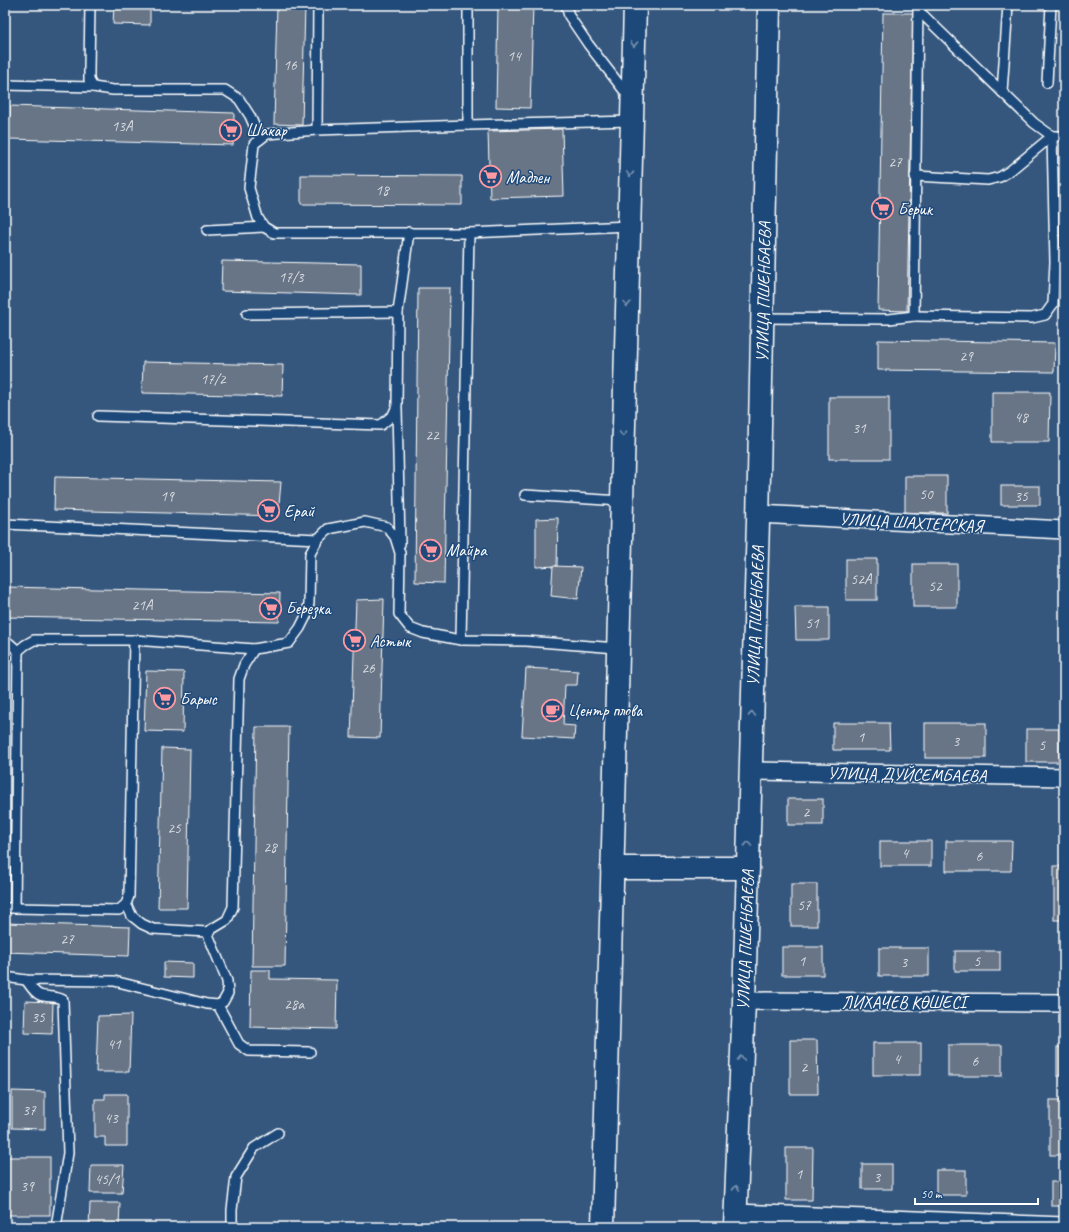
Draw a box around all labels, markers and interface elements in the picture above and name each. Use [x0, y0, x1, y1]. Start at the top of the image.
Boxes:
one-way arrow [630, 41, 638, 47]
house number: 14 [507, 47, 522, 66]
house number: 16 [283, 56, 298, 75]
house number: 13А [111, 117, 134, 136]
supermarket icon: Шакар [218, 117, 244, 143]
place label: Шакар [246, 120, 288, 141]
house number: 27 [888, 153, 903, 172]
supermarket icon: Мадлен [478, 164, 504, 190]
place label: Мадлен [506, 167, 551, 188]
one-way arrow [626, 171, 634, 177]
house number: 18 [375, 181, 390, 200]
supermarket icon: Берик [870, 196, 896, 222]
place label: Берик [898, 199, 934, 220]
street label: УЛИЦА ПШЕНБАЕВА [752, 220, 775, 362]
house number: 17/3 [278, 268, 305, 287]
one-way arrow [623, 301, 631, 307]
house number: 29 [959, 347, 974, 366]
house number: 17/2 [200, 370, 227, 389]
house number: 48 [1014, 408, 1029, 427]
house number: 31 [852, 419, 867, 438]
house number: 22 [425, 426, 440, 445]
one-way arrow [619, 431, 627, 437]
house number: 50 [919, 485, 934, 504]
house number: 19 [160, 487, 175, 506]
house number: 35 [1014, 487, 1029, 506]
supermarket icon: Ерай [255, 498, 281, 524]
place label: Ерай [284, 501, 315, 522]
street label: УЛИЦА ШАХТЕРСКАЯ [839, 508, 986, 537]
supermarket icon: Майра [418, 537, 444, 563]
place label: Майра [446, 540, 488, 561]
street label: УЛИЦА ПШЕНБАЕВА [743, 544, 768, 686]
house number: 52А [850, 570, 873, 589]
house number: 52 [928, 577, 943, 596]
supermarket icon: Березка [258, 595, 284, 621]
house number: 21А [131, 596, 154, 615]
place label: Березка [286, 598, 333, 620]
house number: 51 [805, 614, 820, 633]
supermarket icon: Астык [342, 628, 368, 654]
place label: Астык [370, 631, 412, 652]
house number: 26 [361, 659, 376, 678]
supermarket icon: Барыс [151, 686, 177, 712]
place label: Барыс [180, 689, 218, 710]
cafe icon: Центр плова [539, 697, 565, 723]
place label: Центр плова [568, 700, 643, 721]
one-way arrow [748, 711, 756, 717]
house number: 1 [858, 728, 866, 747]
house number: 3 [953, 732, 961, 751]
house number: 5 [1039, 736, 1047, 755]
street label: УЛИЦА ДУЙСЕМБАЕВА [827, 763, 988, 786]
house number: 2 [803, 803, 811, 822]
house number: 25 [167, 819, 182, 838]
house number: 28 [263, 838, 278, 857]
one-way arrow [744, 841, 753, 847]
house number: 4 [902, 844, 910, 863]
house number: 6 [976, 847, 984, 866]
street label: УЛИЦА ПШЕНБАЕВА [733, 868, 758, 1010]
house number: 57 [797, 896, 812, 915]
house number: 27 [60, 930, 75, 949]
house number: 1 [799, 952, 807, 971]
house number: 5 [974, 952, 982, 971]
house number: 3 [901, 953, 909, 972]
street label: ЛИХАЧЕВ КӨШЕСІ [842, 992, 970, 1013]
house number: 28а [284, 995, 305, 1014]
house number: 35 [31, 1008, 46, 1027]
house number: 41 [107, 1035, 122, 1054]
house number: 4 [894, 1050, 902, 1069]
house number: 6 [972, 1052, 980, 1071]
one-way arrow [737, 1055, 745, 1061]
house number: 2 [801, 1058, 809, 1077]
house number: 37 [22, 1101, 37, 1120]
house number: 43 [104, 1109, 119, 1128]
house number: 1 [796, 1165, 804, 1184]
house number: 3 [874, 1168, 882, 1187]
house number: 45/1 [94, 1170, 121, 1189]
house number: 39 [20, 1177, 35, 1196]
scale bar [915, 1180, 1038, 1206]
one-way arrow [731, 1185, 740, 1191]
text: 50 m [921, 1186, 943, 1202]

